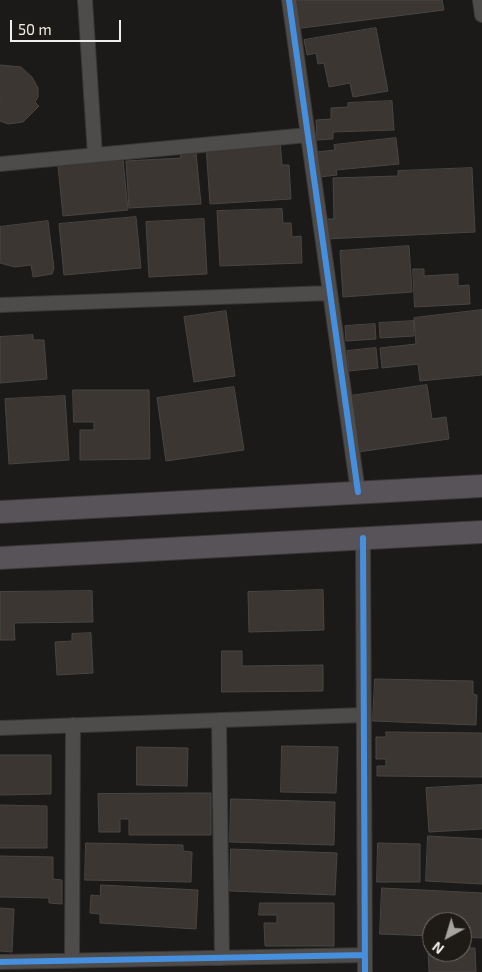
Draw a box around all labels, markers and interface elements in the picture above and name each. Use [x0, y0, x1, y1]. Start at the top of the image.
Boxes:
scale bar [12, 10, 124, 42]
text: 50 m [18, 20, 52, 38]
north arrow [422, 912, 472, 962]
text: N [429, 938, 447, 958]

